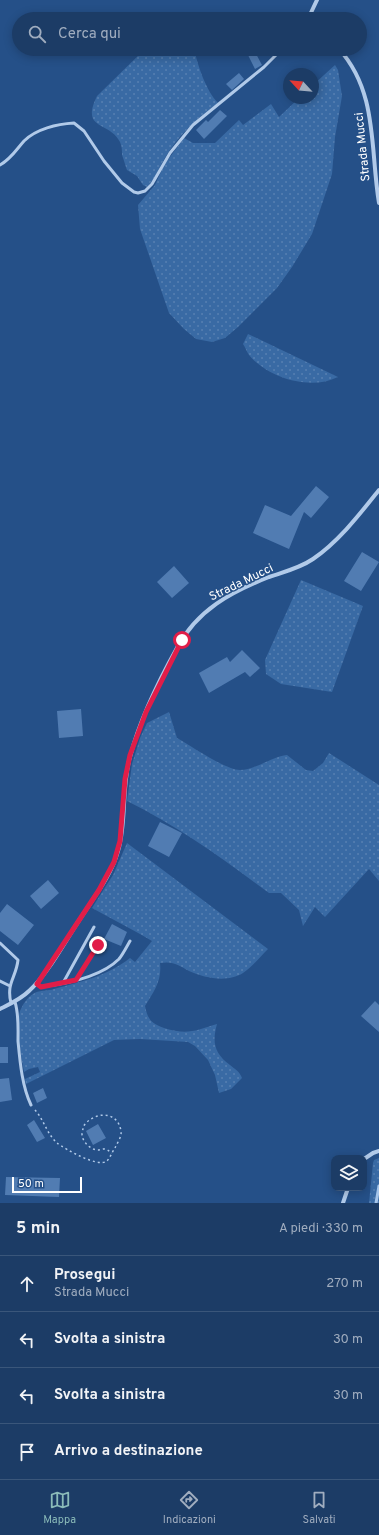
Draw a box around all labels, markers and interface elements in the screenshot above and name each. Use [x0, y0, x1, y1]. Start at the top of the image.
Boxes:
search box [12, 12, 367, 56]
icon: search [26, 23, 48, 45]
text: Cerca qui [58, 25, 121, 44]
north arrow [283, 68, 319, 104]
street label: Strada Mucci [351, 112, 375, 182]
street label: Strada Mucci [207, 560, 276, 605]
route start [173, 631, 191, 649]
route end [89, 936, 107, 954]
map controls [331, 1155, 367, 1191]
button: layers [331, 1155, 367, 1191]
scale bar [12, 1175, 82, 1194]
text: 50 m [18, 1177, 44, 1191]
text: 5 min [16, 1218, 60, 1240]
text: A piedi · 330 m [279, 1221, 363, 1237]
text: Prosegui [54, 1266, 115, 1285]
icon: ahead [16, 1273, 38, 1295]
text: 270 m [326, 1276, 363, 1292]
text: Strada Mucci [54, 1285, 129, 1301]
icon: left [16, 1329, 38, 1351]
text: Svolta a sinistra [54, 1330, 165, 1349]
text: 30 m [333, 1332, 363, 1348]
icon: left [16, 1385, 38, 1407]
text: Svolta a sinistra [54, 1386, 165, 1405]
text: 30 m [333, 1388, 363, 1404]
icon: arrive [16, 1441, 38, 1463]
text: Arrivo a destinazione [54, 1442, 203, 1461]
tab: Mappa [43, 1489, 76, 1527]
tab: Indicazioni [163, 1489, 216, 1527]
tab: Salvati [303, 1489, 336, 1527]

